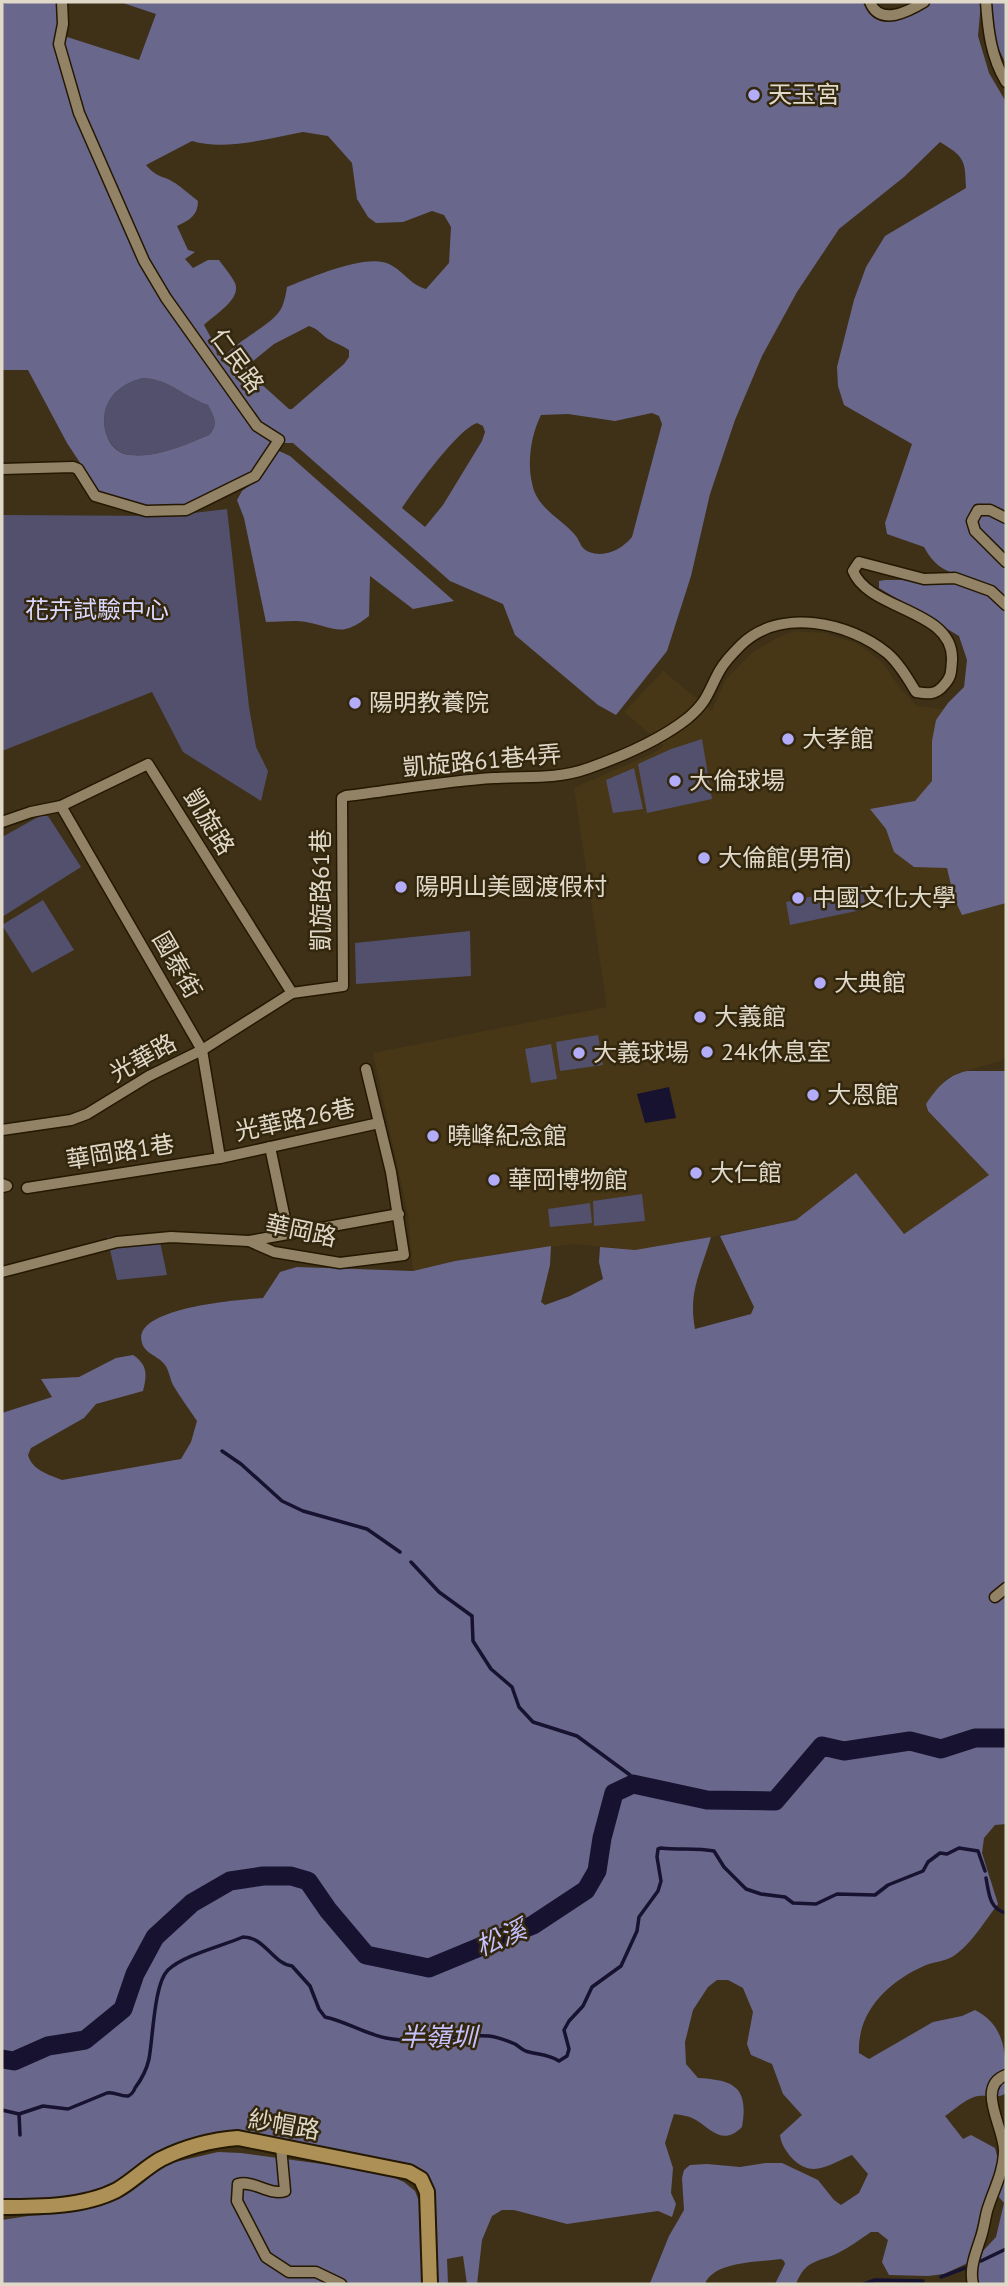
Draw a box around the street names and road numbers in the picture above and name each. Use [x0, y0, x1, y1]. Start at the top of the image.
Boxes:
street label: 仁民路 [204, 322, 271, 399]
street label: 凱旋路61巷4弄 [401, 738, 563, 783]
street label: 凱旋路 [177, 783, 242, 860]
street label: 凱旋路61巷 [305, 829, 336, 951]
street label: 國泰街 [146, 926, 209, 1004]
street label: 光華路 [104, 1027, 182, 1089]
street label: 光華路26巷 [232, 1092, 358, 1147]
street label: 華岡路1巷 [64, 1128, 176, 1175]
street label: 華岡路 [263, 1208, 340, 1253]
street label: 紗帽路 [246, 2103, 322, 2146]

